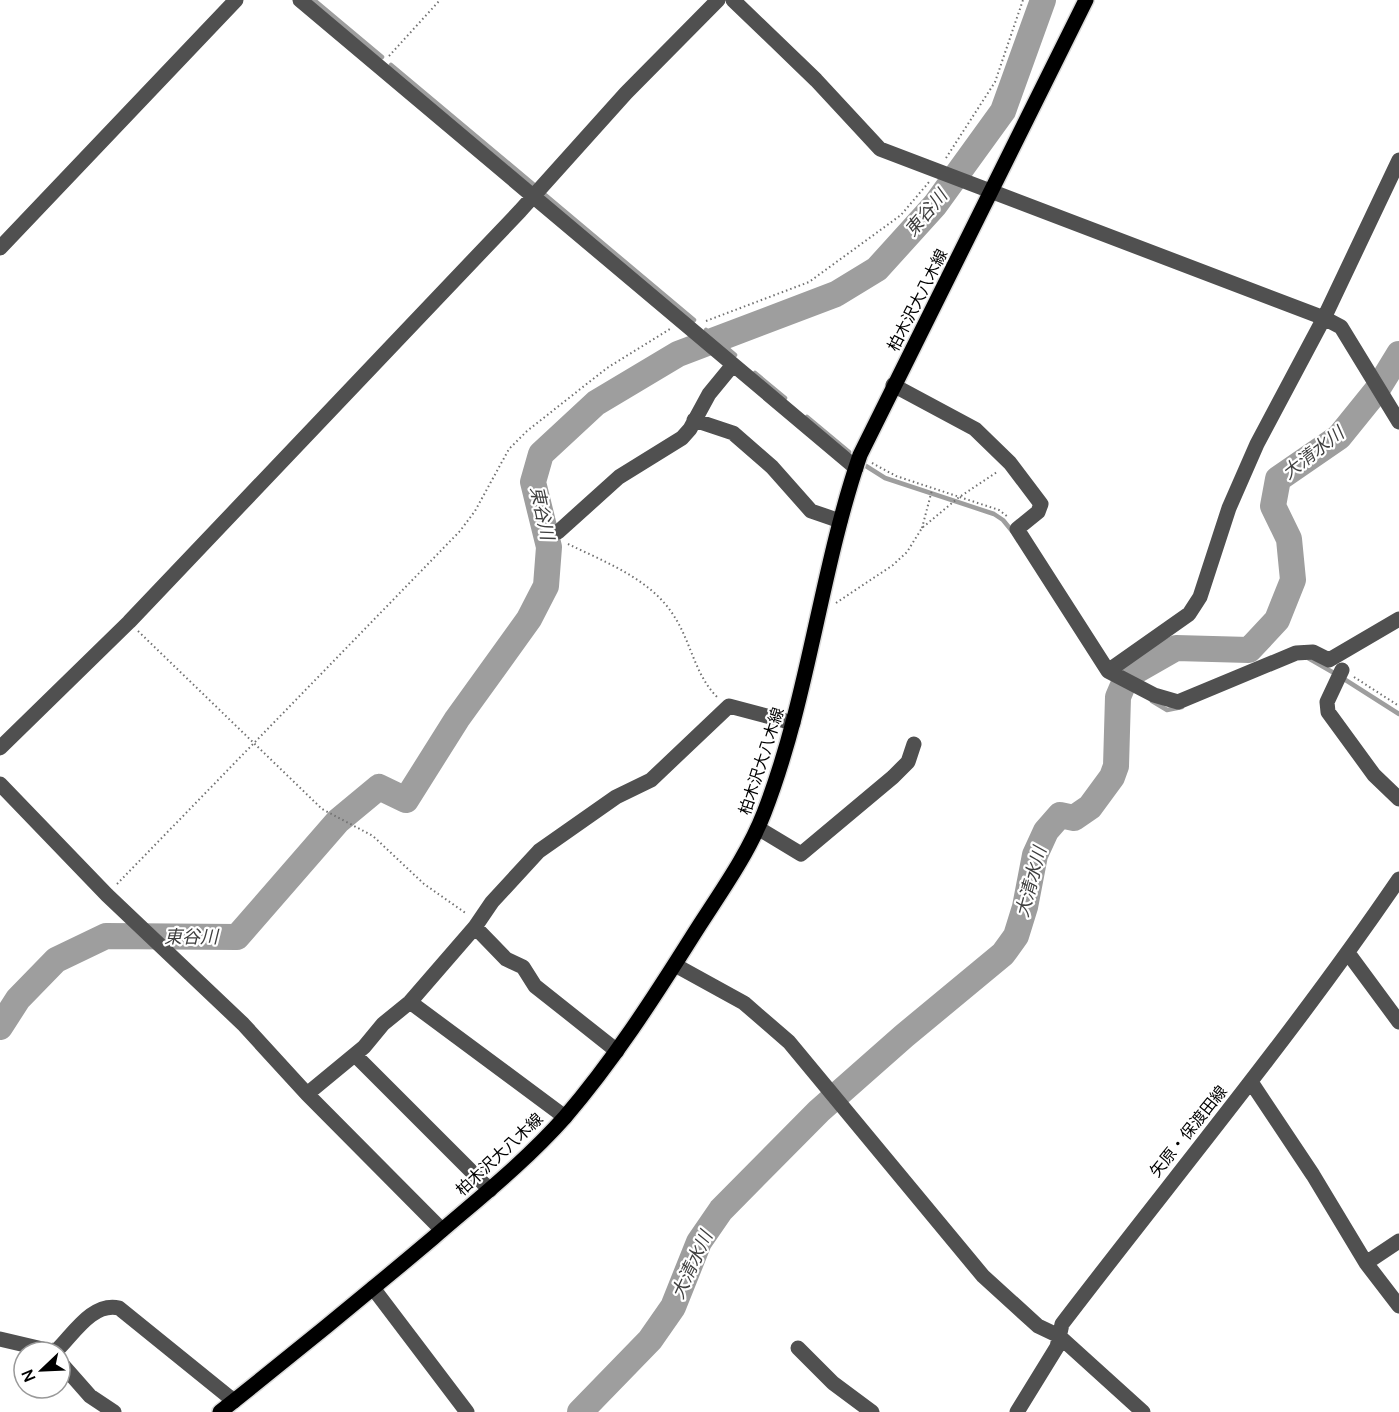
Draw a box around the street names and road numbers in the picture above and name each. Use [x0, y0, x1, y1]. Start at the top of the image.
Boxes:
street label: 柏木沢大八木線 [882, 245, 952, 355]
street label: 柏木沢大八木線 [733, 704, 789, 818]
street label: 矢原・保渡田線 [1144, 1081, 1232, 1181]
street label: 柏木沢大八木線 [451, 1108, 547, 1200]

